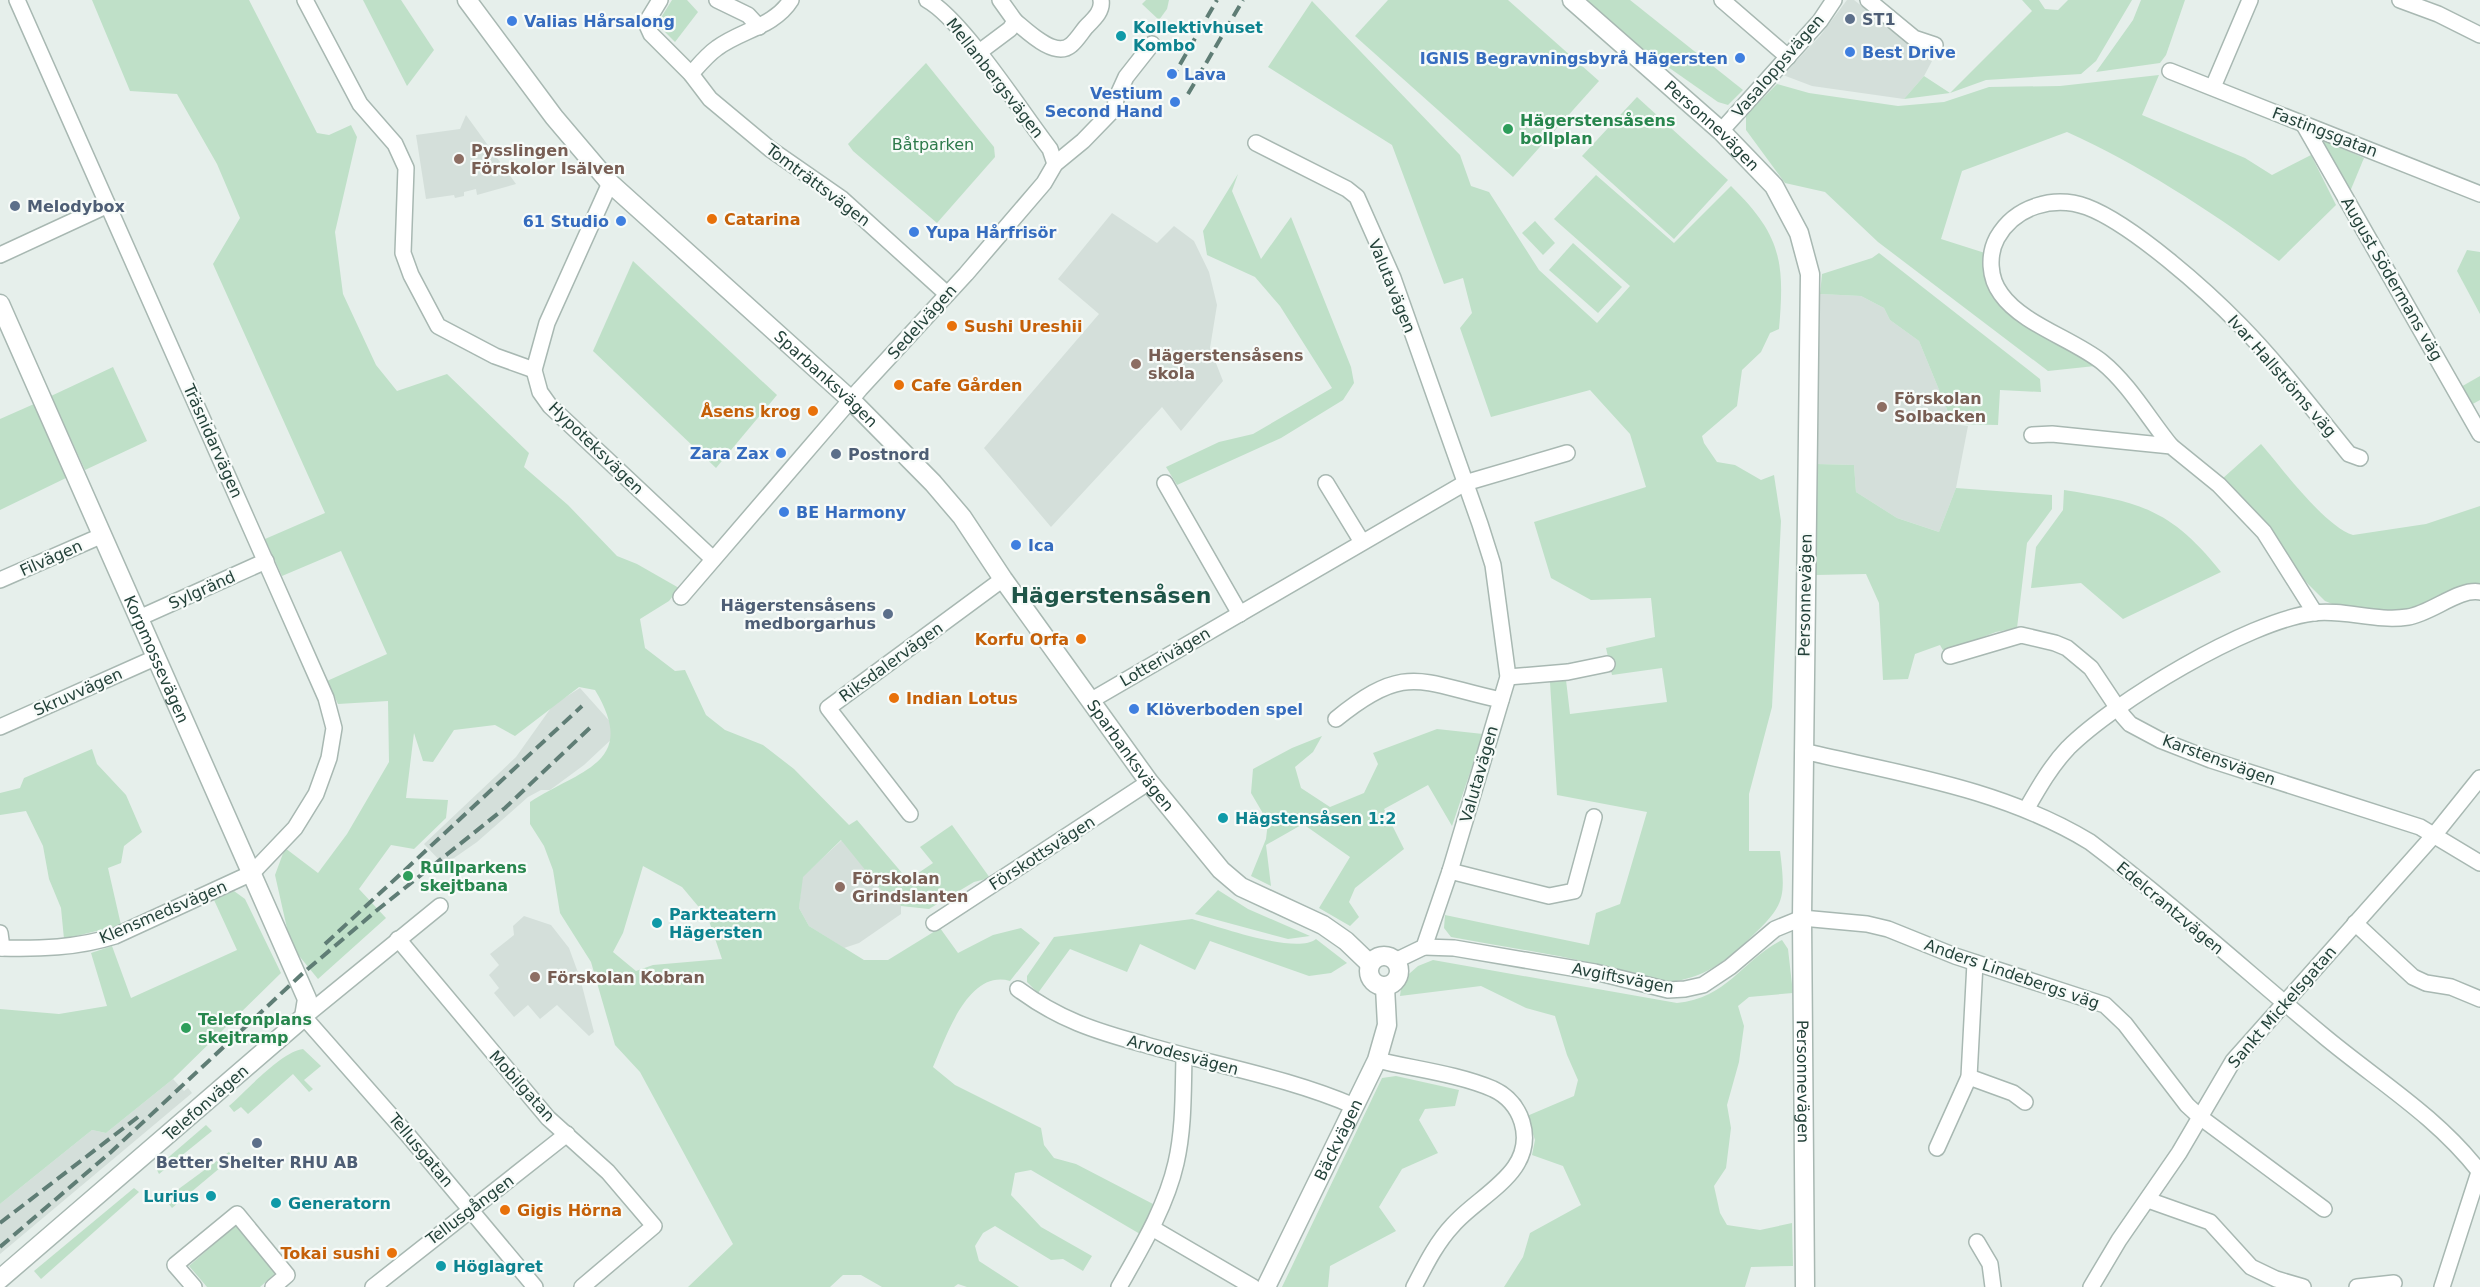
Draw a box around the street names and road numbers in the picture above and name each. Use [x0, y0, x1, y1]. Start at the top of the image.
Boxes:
street label: Vasaloppsvägen [1728, 11, 1828, 121]
street label: Mellanbergsvägen [942, 14, 1048, 142]
street label: Personnevägen [1661, 76, 1763, 174]
street label: Fastingsgatan [2270, 103, 2380, 161]
street label: Tomträttsvägen [761, 139, 874, 230]
street label: August Södermans väg [2337, 194, 2447, 364]
street label: Valutavägen [1365, 236, 1419, 336]
street label: Sedelvägen [884, 281, 960, 363]
street label: Ivar Hallströms väg [2224, 311, 2340, 441]
street label: Sparbanksvägen [771, 326, 882, 431]
street label: Träsnidarvägen [179, 380, 247, 501]
street label: Hypoteksvägen [545, 398, 647, 498]
street label: Personnevägen [1794, 533, 1816, 657]
street label: Filvägen [17, 536, 85, 580]
street label: Sylgränd [166, 567, 238, 613]
street label: Korpmossevägen [120, 592, 193, 726]
street label: Riksdalervägen [835, 618, 947, 706]
street label: Lotterivägen [1116, 623, 1214, 691]
street label: Skruvvägen [31, 664, 125, 720]
street label: Sparbanksvägen [1083, 696, 1178, 815]
street label: Valutavägen [1456, 724, 1502, 824]
street label: Karstensvägen [2160, 731, 2278, 789]
street label: Förskottsvägen [986, 812, 1098, 894]
street label: Edelcrantzvägen [2113, 858, 2227, 958]
street label: Klensmedsvägen [96, 877, 230, 947]
street label: Anders Lindebergs väg [1922, 935, 2102, 1013]
street label: Sankt Mickelsgatan [2224, 942, 2340, 1072]
street label: Avgiftsvägen [1570, 959, 1676, 997]
street label: Personnevägen [1793, 1020, 1813, 1143]
street label: Arvodesvägen [1125, 1031, 1241, 1079]
street label: Mobilgatan [485, 1047, 559, 1125]
street label: Telefonvägen [159, 1061, 252, 1146]
street label: Bäckvägen [1310, 1096, 1366, 1183]
street label: Tellusgatan [384, 1108, 457, 1191]
street label: Tellusgången [422, 1171, 517, 1250]

